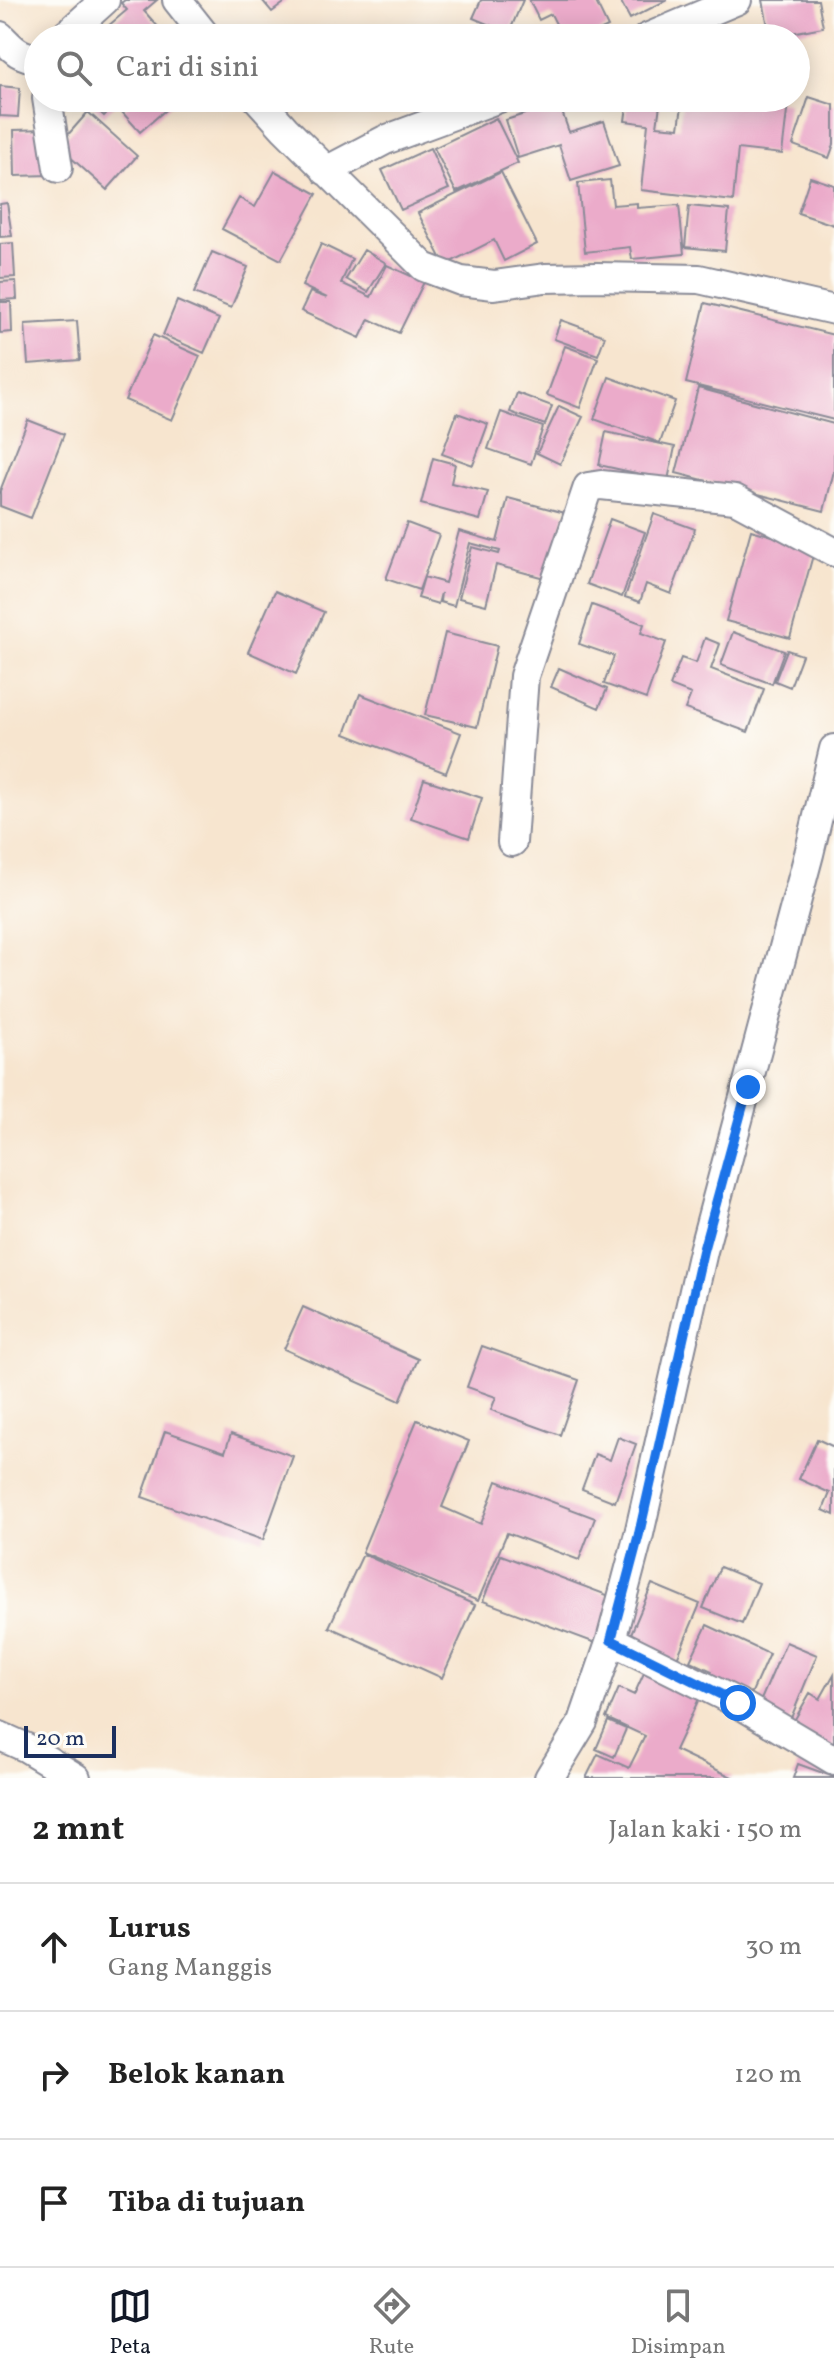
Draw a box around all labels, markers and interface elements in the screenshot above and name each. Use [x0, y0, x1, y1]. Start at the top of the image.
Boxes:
search box [24, 24, 810, 112]
icon: search [52, 46, 96, 90]
text: Cari di sini [116, 47, 259, 89]
route end [730, 1069, 766, 1105]
route start [720, 1685, 756, 1721]
scale bar [24, 1722, 116, 1758]
text: 20 m [36, 1724, 85, 1755]
text: 2 mnt [32, 1807, 124, 1854]
text: Jalan kaki · 150 m [609, 1812, 802, 1848]
text: Lurus [108, 1908, 191, 1950]
icon: ahead [32, 1925, 76, 1969]
text: 30 m [745, 1929, 802, 1965]
text: Gang Manggis [108, 1950, 272, 1986]
icon: right [32, 2053, 76, 2097]
text: Belok kanan [108, 2054, 285, 2096]
text: 120 m [734, 2057, 802, 2093]
icon: arrive [32, 2181, 76, 2225]
text: Tiba di tujuan [108, 2182, 305, 2224]
tab: Peta [108, 2284, 152, 2363]
tab: Rute [369, 2284, 414, 2363]
tab: Disimpan [631, 2284, 726, 2363]

